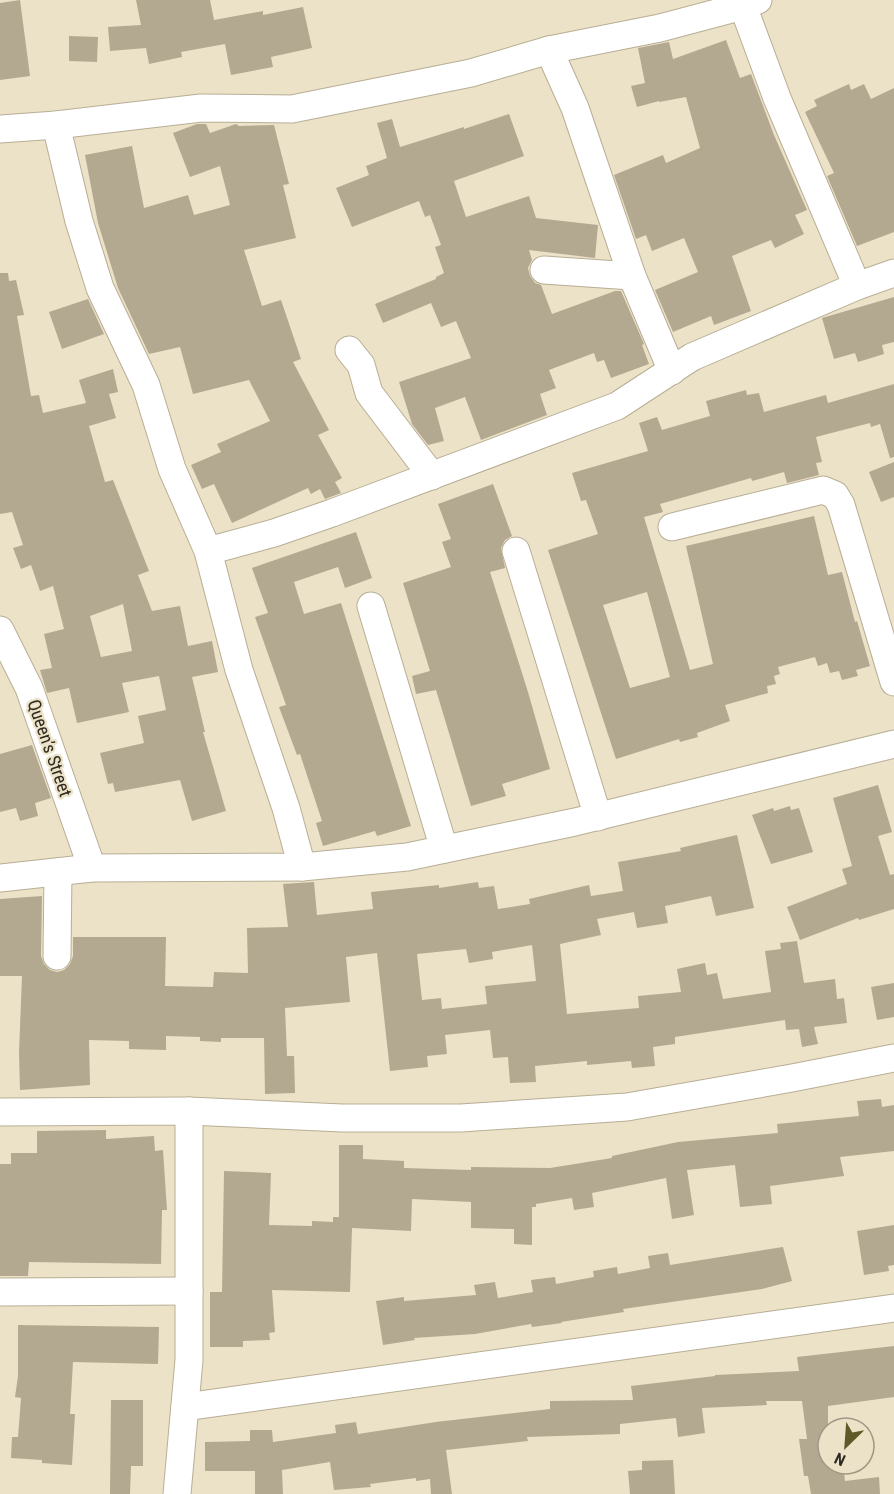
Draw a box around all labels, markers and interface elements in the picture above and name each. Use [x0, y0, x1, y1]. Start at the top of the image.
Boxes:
street label: Queen’s Street [24, 697, 76, 799]
north arrow [816, 1416, 876, 1476]
text: N [831, 1448, 848, 1470]

